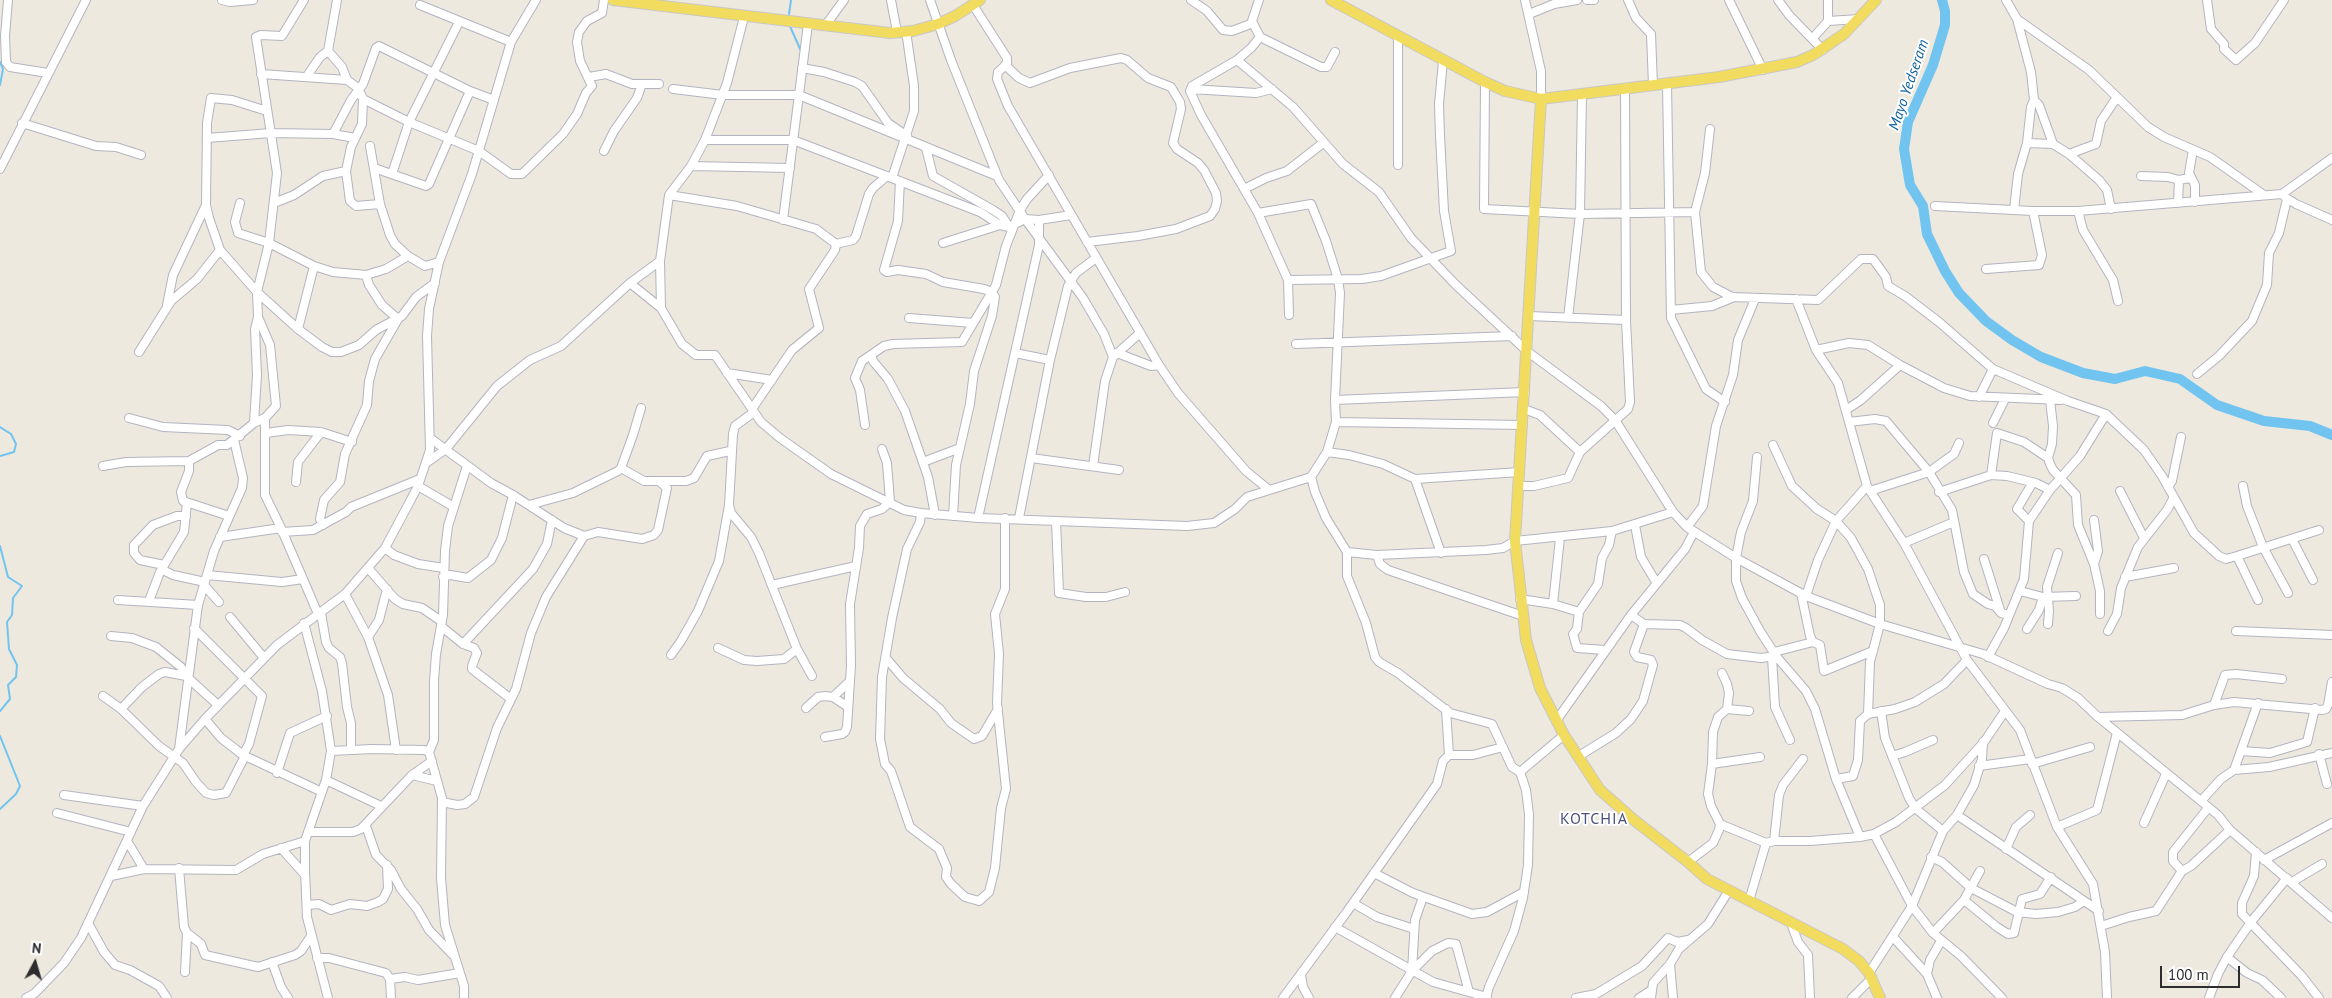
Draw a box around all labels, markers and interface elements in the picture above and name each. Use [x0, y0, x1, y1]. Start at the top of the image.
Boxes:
water label: Mayo Yedseram [1885, 37, 1933, 133]
district label: KOTCHIA [1559, 809, 1629, 829]
north arrow [10, 938, 60, 988]
text: N [31, 939, 42, 958]
scale bar [2162, 956, 2242, 988]
text: 100 m [2168, 965, 2209, 984]

